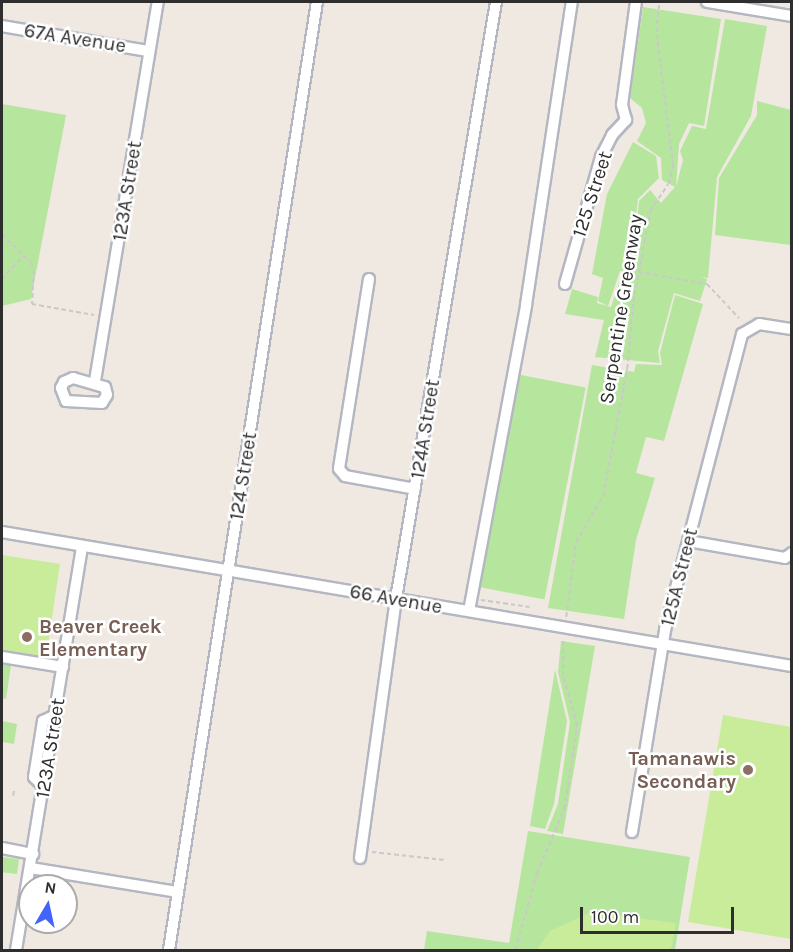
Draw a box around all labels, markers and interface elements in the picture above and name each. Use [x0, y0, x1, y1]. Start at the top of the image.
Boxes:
street label: 67A Avenue [22, 18, 128, 58]
street label: 123A Street [107, 139, 147, 243]
street label: 125 Street [567, 148, 617, 240]
street label: Serpentine Greenway [594, 212, 648, 406]
street label: 124A Street [405, 377, 445, 481]
street label: 124 Street [224, 430, 262, 522]
street label: 125A Street [655, 525, 703, 629]
street label: 66 Avenue [348, 579, 444, 619]
place label: Beaver Creek Elementary [39, 614, 162, 661]
marker: Beaver Creek Elementary [20, 630, 34, 644]
street label: 123A Street [30, 696, 70, 800]
place label: Tamanawis Secondary [628, 746, 736, 793]
marker: Tamanawis Secondary [741, 763, 755, 777]
north arrow [18, 874, 78, 934]
text: N [43, 877, 58, 898]
scale bar [583, 895, 738, 933]
text: 100 m [591, 906, 639, 928]

